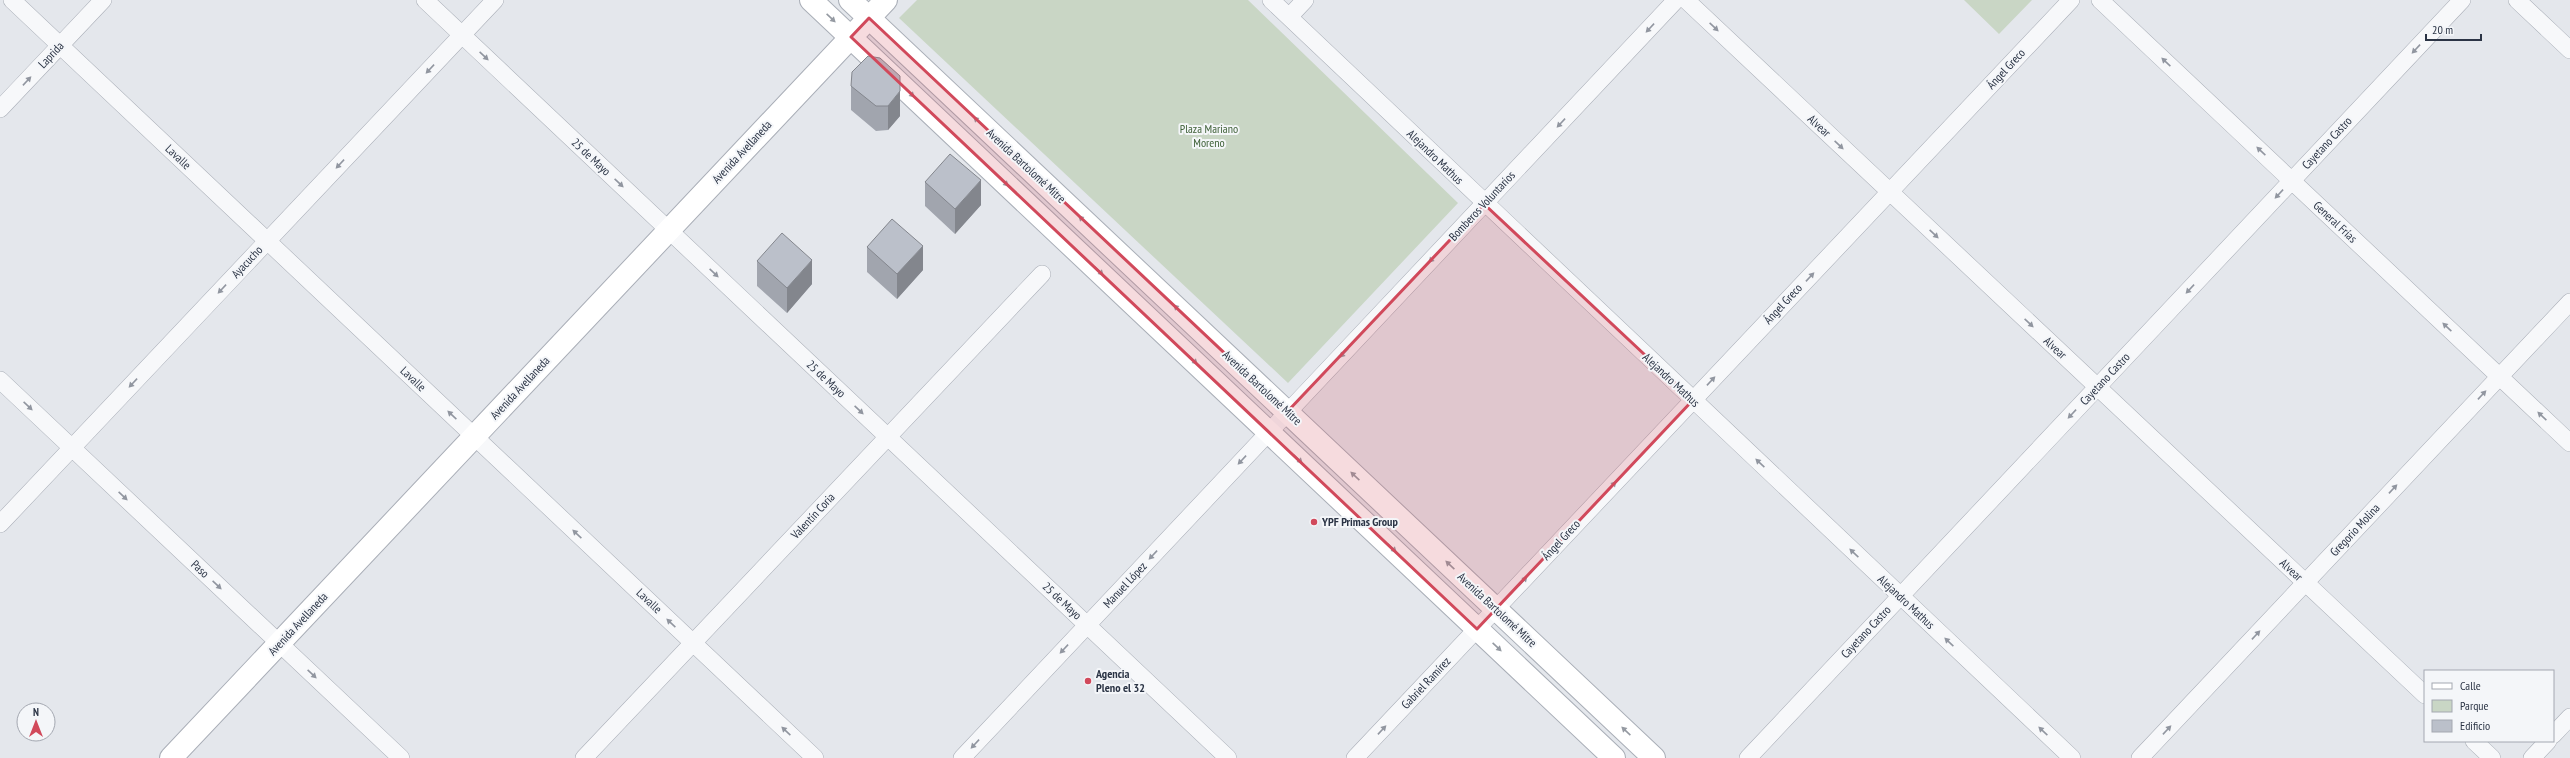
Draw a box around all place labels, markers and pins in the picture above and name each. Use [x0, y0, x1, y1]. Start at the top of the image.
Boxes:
place label: YPF Primas Group [1321, 514, 1398, 529]
marker: YPF Primas Group [1309, 517, 1319, 527]
place label: Agencia Pleno el 32 [1095, 666, 1145, 695]
marker: Agencia Pleno el 32 [1083, 676, 1093, 686]

